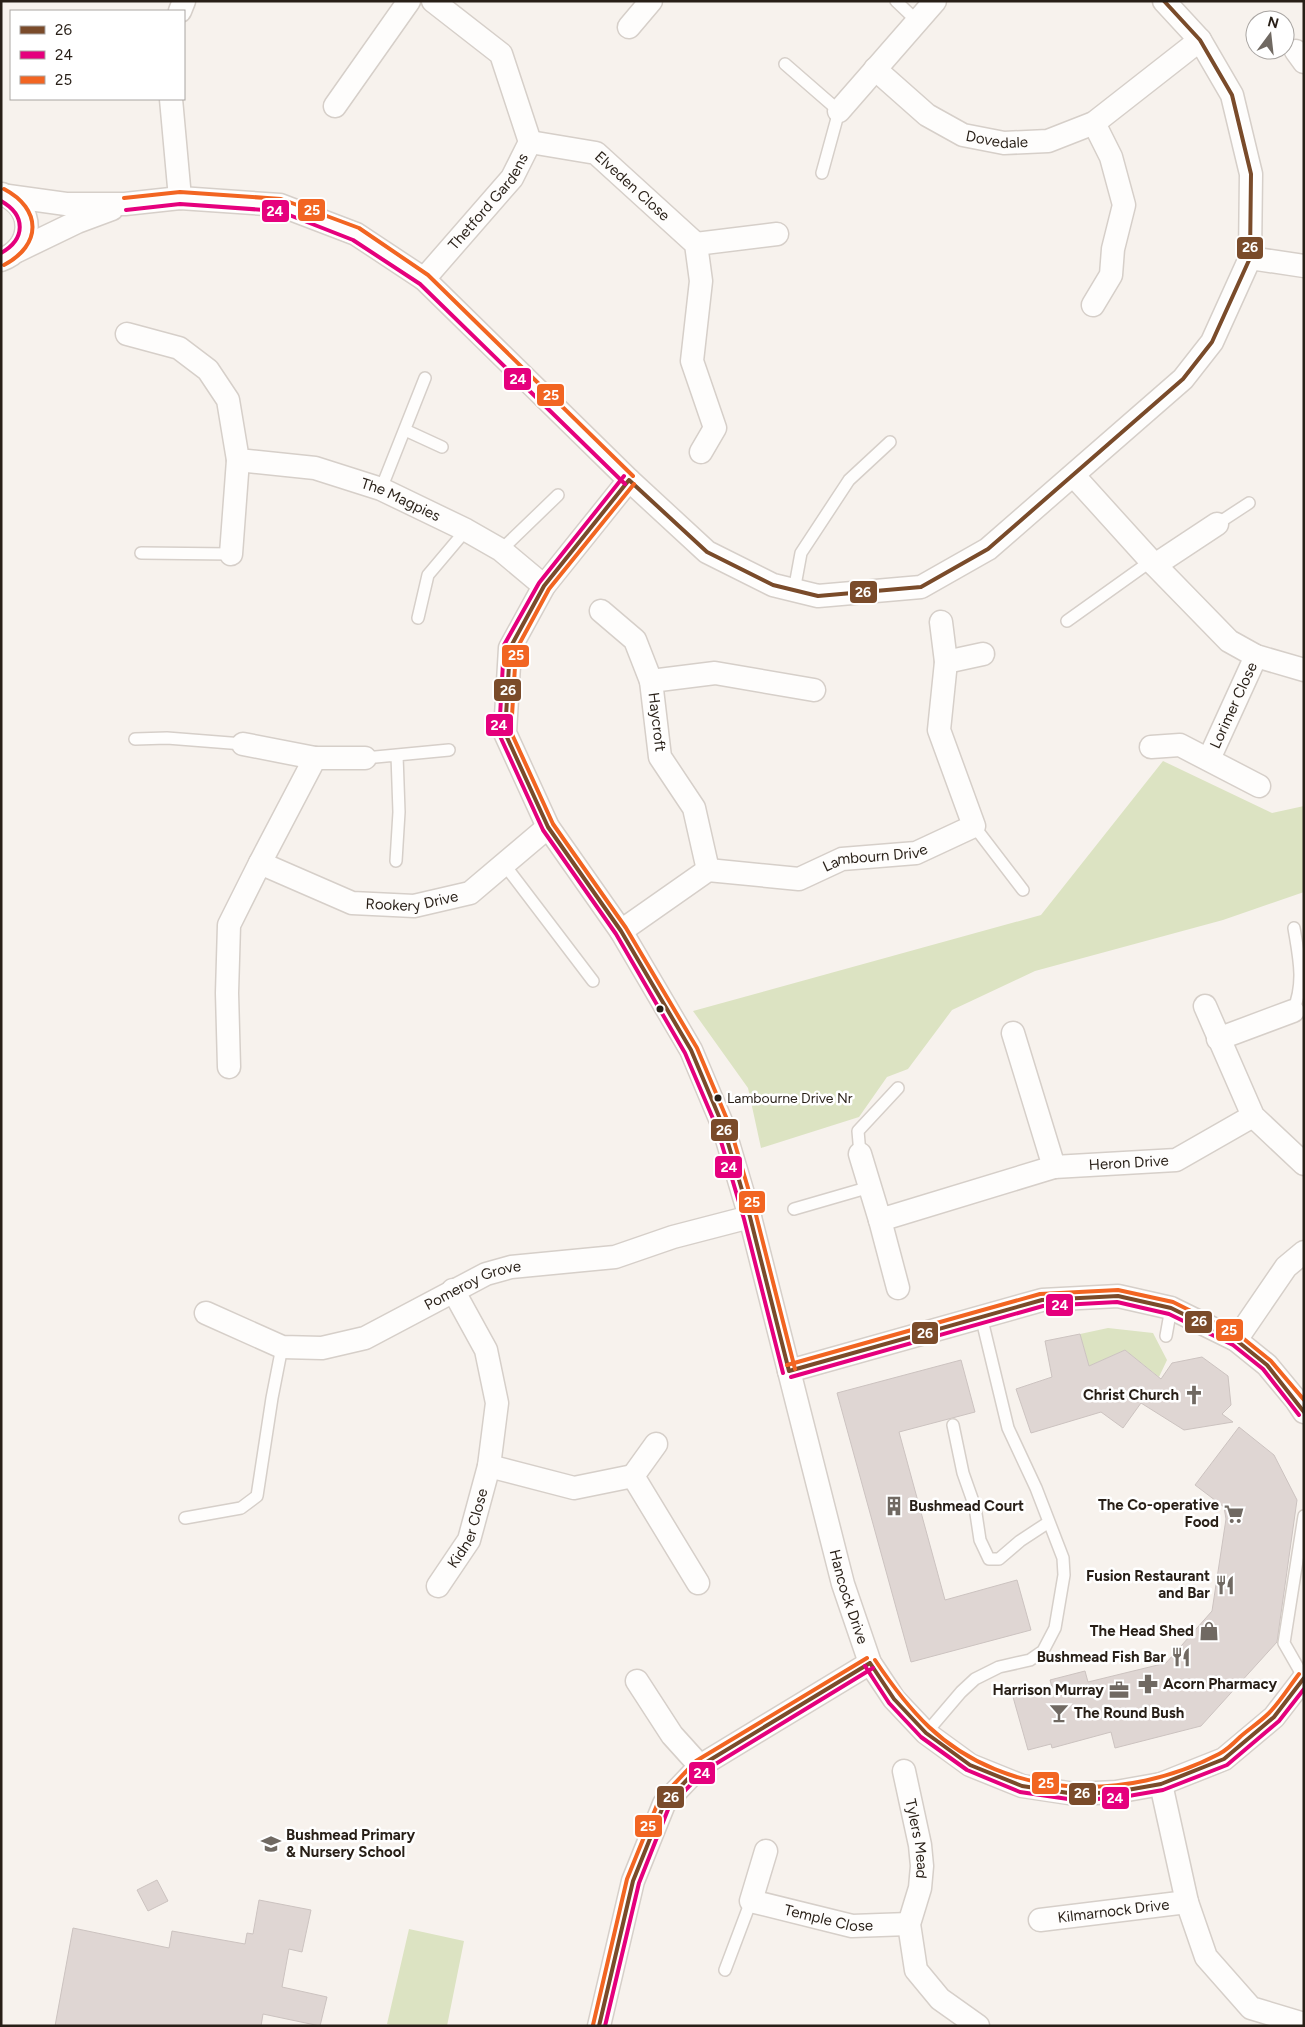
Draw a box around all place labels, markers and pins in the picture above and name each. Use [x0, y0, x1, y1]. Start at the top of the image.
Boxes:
unlabelled marker [655, 1004, 665, 1014]
place label: Lambourne Drive Nr [727, 1090, 853, 1107]
marker: Lambourne Drive Nr [713, 1093, 723, 1103]
church icon: Christ Church [1183, 1384, 1205, 1406]
place label: Christ Church [1083, 1386, 1179, 1404]
building icon: Bushmead Court [883, 1495, 905, 1517]
place label: The Co-operative Food [1098, 1496, 1220, 1531]
place label: Bushmead Court [909, 1497, 1024, 1515]
supermarket icon: The Co-operative Food [1223, 1503, 1245, 1525]
place label: Fusion Restaurant and Bar [1086, 1567, 1210, 1602]
restaurant icon: Fusion Restaurant and Bar [1214, 1574, 1236, 1596]
shop icon: The Head Shed [1198, 1620, 1220, 1642]
place label: The Head Shed [1090, 1622, 1194, 1640]
restaurant icon: Bushmead Fish Bar [1170, 1646, 1192, 1668]
place label: Bushmead Fish Bar [1037, 1648, 1166, 1666]
pharmacy icon: Acorn Pharmacy [1137, 1673, 1159, 1695]
place label: Acorn Pharmacy [1163, 1675, 1277, 1693]
office icon: Harrison Murray [1108, 1679, 1130, 1701]
place label: Harrison Murray [992, 1681, 1104, 1699]
bar icon: The Round Bush [1048, 1702, 1070, 1724]
place label: The Round Bush [1074, 1704, 1184, 1722]
place label: Bushmead Primary & Nursery School [286, 1826, 416, 1861]
school or university icon: Bushmead Primary & Nursery School [260, 1833, 282, 1855]

